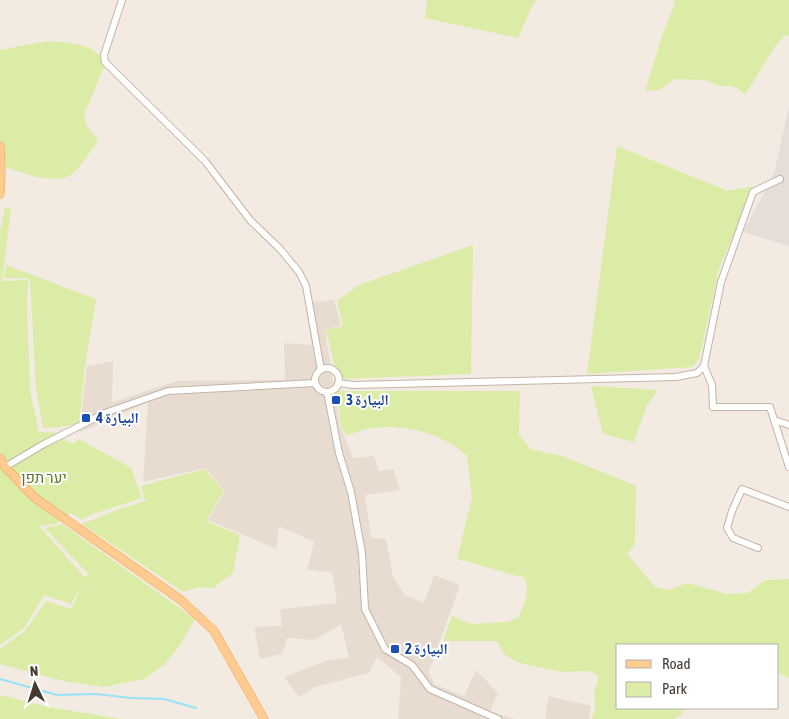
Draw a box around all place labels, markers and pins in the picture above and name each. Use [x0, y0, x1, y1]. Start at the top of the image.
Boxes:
place label: البيارة 3 [346, 391, 389, 409]
marker: البيارة 3 [330, 394, 342, 406]
place label: البيارة 4 [95, 409, 139, 427]
marker: البيارة 4 [80, 412, 92, 424]
place label: البيارة 2 [405, 640, 448, 658]
marker: البيارة 2 [389, 643, 401, 655]

